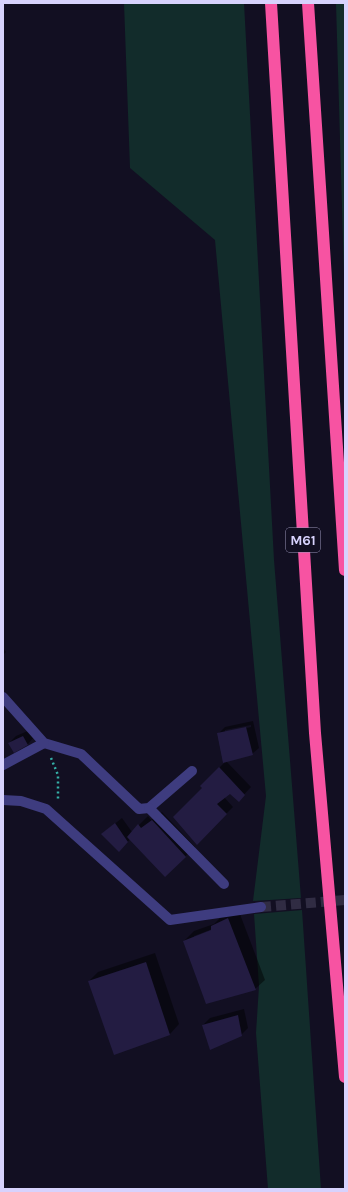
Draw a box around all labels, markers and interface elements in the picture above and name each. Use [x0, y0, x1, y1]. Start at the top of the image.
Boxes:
road number: M61 [286, 528, 320, 552]

